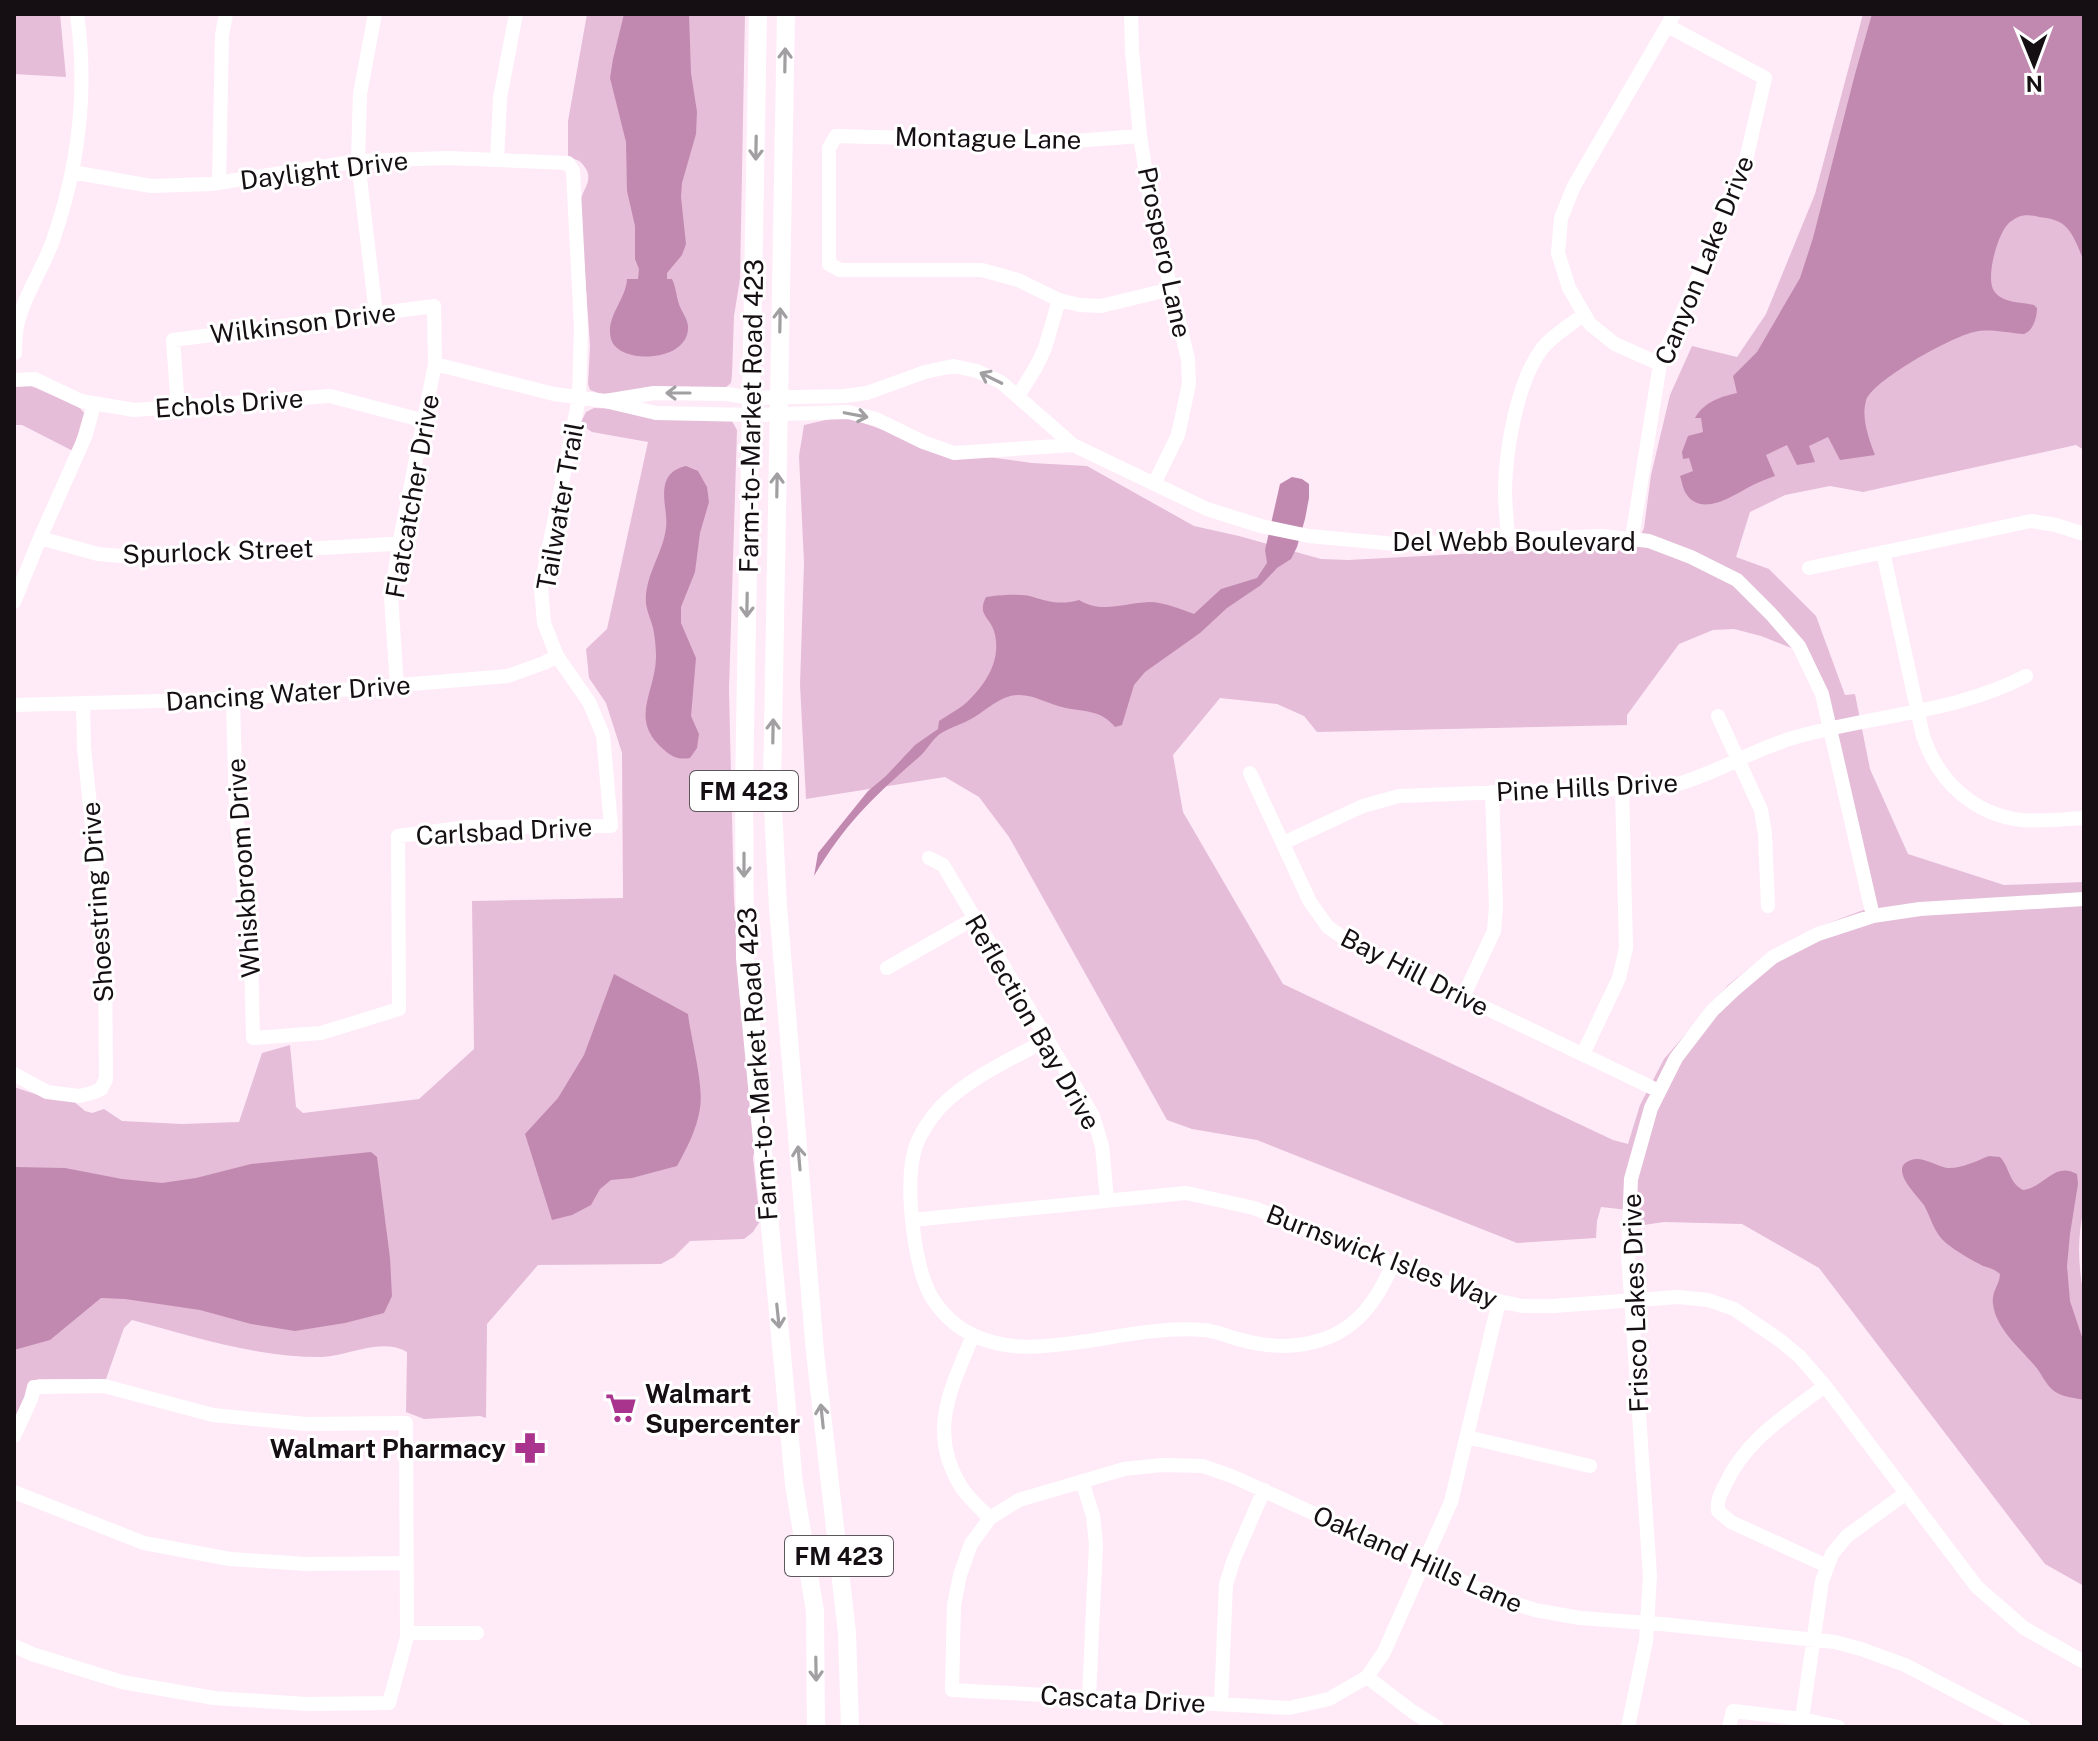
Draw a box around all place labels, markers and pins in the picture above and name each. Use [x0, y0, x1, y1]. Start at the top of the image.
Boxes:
place label: Walmart Supercenter [645, 1378, 800, 1439]
supermarket icon: Walmart Supercenter [604, 1391, 638, 1425]
pharmacy icon: Walmart Pharmacy [513, 1431, 547, 1465]
place label: Walmart Pharmacy [270, 1433, 506, 1464]

